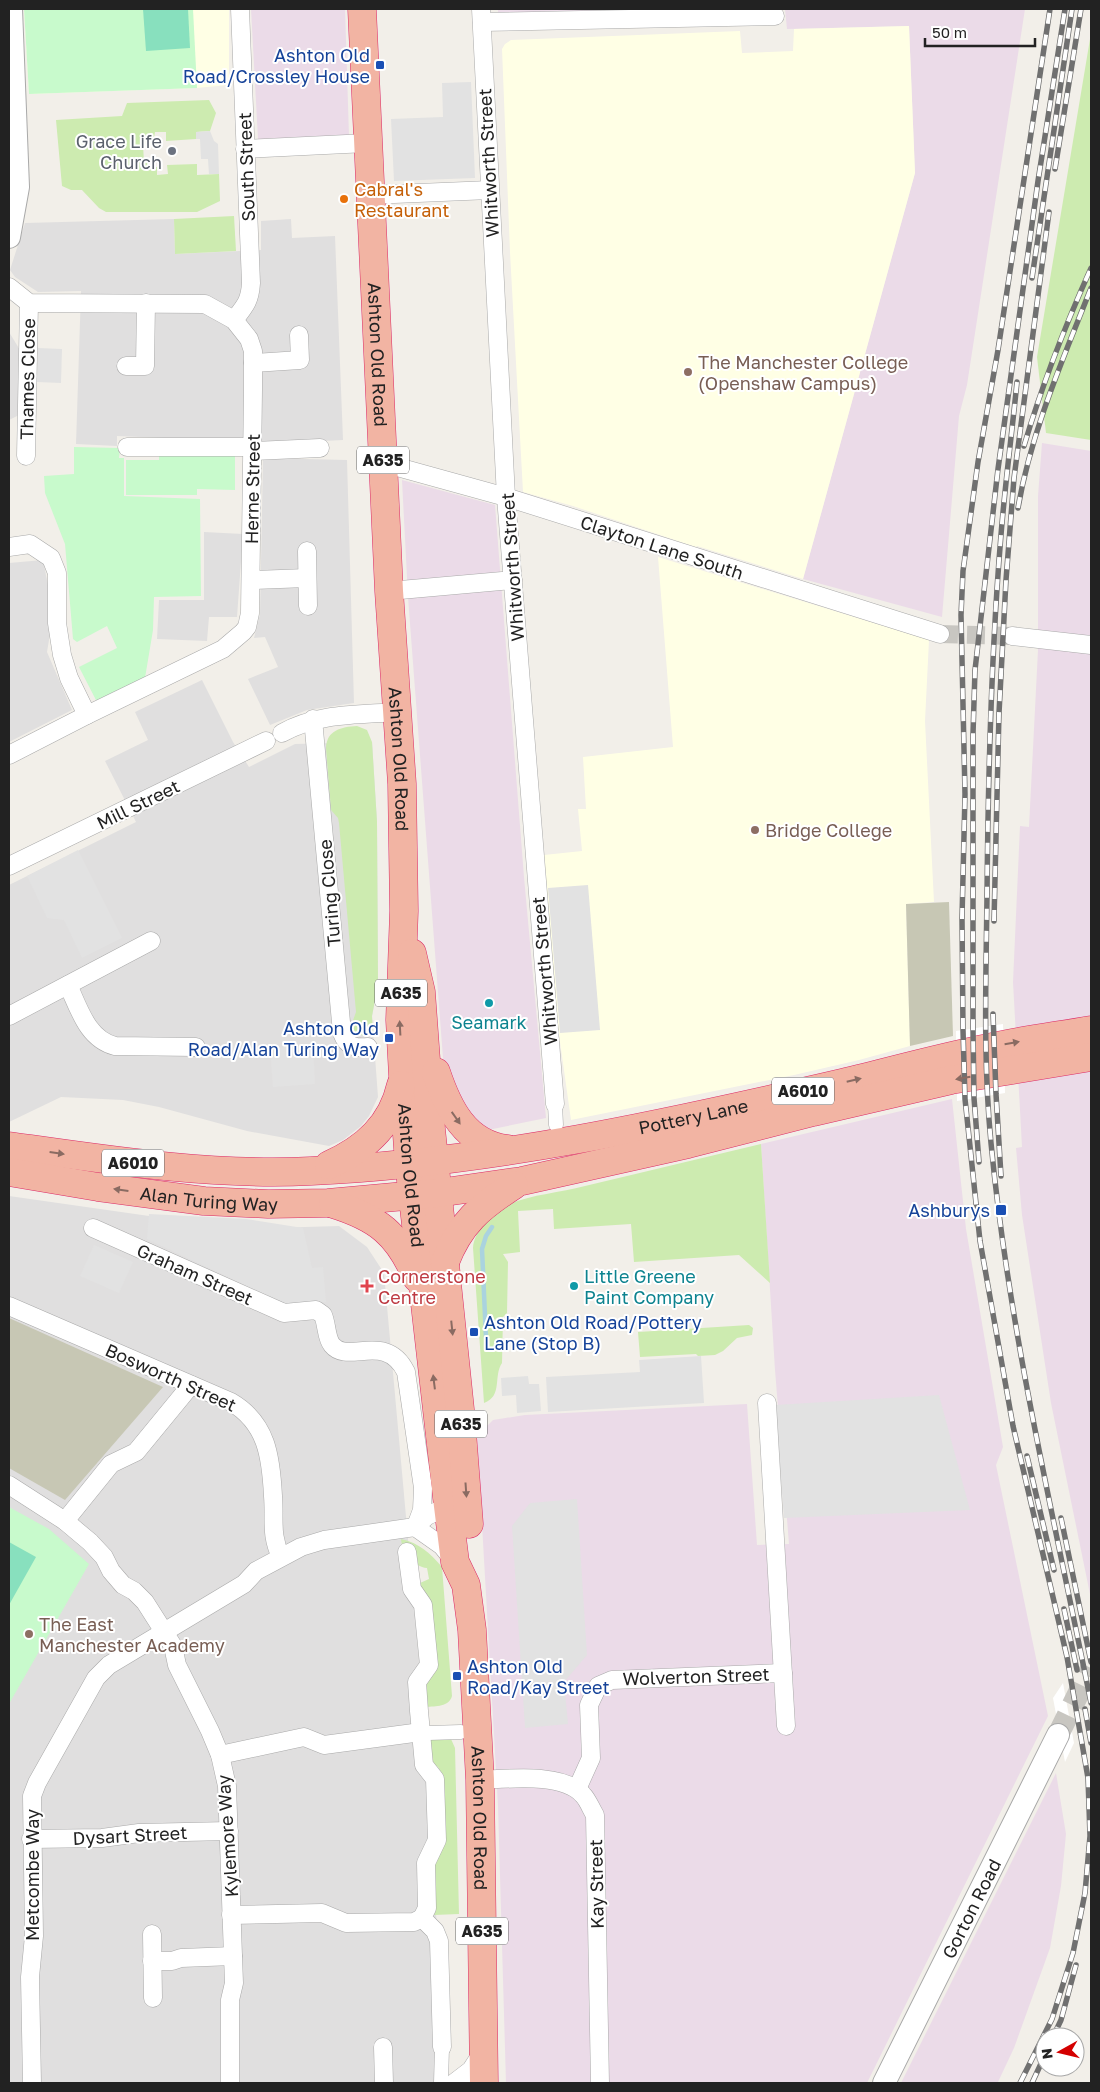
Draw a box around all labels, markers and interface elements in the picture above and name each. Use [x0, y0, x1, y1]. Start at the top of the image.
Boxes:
scale bar [925, 15, 1035, 47]
text: 50 m [932, 23, 967, 41]
place label: Ashton Old Road/Crossley House [183, 44, 370, 87]
marker: Ashton Old Road/Crossley House [374, 59, 386, 71]
street label: Whitworth Street [473, 88, 503, 238]
street label: South Street [233, 112, 259, 222]
place label: Grace Life Church [76, 130, 162, 173]
marker: Grace Life Church [166, 145, 178, 157]
place label: Cabral's Restaurant [354, 178, 449, 221]
marker: Cabral's Restaurant [338, 193, 350, 205]
street label: Ashton Old Road [364, 282, 392, 427]
street label: Thames Close [15, 318, 39, 440]
place label: The Manchester College (Openshaw Campus) [698, 351, 908, 394]
marker: The Manchester College (Openshaw Campus) [682, 366, 694, 378]
street label: Herne Street [240, 434, 264, 544]
road number: A635 [357, 446, 409, 474]
street label: Whitworth Street [496, 492, 528, 642]
street label: Clayton Lane South [578, 510, 746, 584]
street label: Ashton Old Road [384, 686, 414, 831]
street label: Mill Street [93, 774, 183, 834]
place label: Bridge College [765, 819, 892, 841]
marker: Bridge College [749, 824, 761, 836]
street label: Turing Close [313, 838, 345, 948]
street label: Whitworth Street [527, 896, 561, 1046]
road number: A635 [375, 980, 427, 1006]
marker: Seamark [483, 997, 495, 1009]
place label: Seamark [451, 1011, 527, 1033]
place label: Ashton Old Road/Alan Turing Way [188, 1017, 379, 1060]
one-way arrow [396, 1019, 404, 1035]
marker: Ashton Old Road/Alan Turing Way [383, 1032, 395, 1044]
one-way arrow [1004, 1039, 1020, 1047]
one-way arrow [955, 1074, 971, 1082]
one-way arrow [846, 1076, 861, 1084]
road number: A6010 [772, 1078, 834, 1104]
street label: Pottery Lane [636, 1094, 750, 1138]
street label: Ashton Old Road [394, 1103, 430, 1249]
one-way arrow [451, 1111, 461, 1124]
one-way arrow [49, 1149, 65, 1157]
road number: A6010 [102, 1150, 164, 1176]
street label: Alan Turing Way [139, 1182, 278, 1215]
one-way arrow [112, 1186, 128, 1194]
place label: Ashburys [908, 1199, 990, 1221]
marker: Ashburys [994, 1203, 1008, 1217]
street label: Graham Street [134, 1239, 256, 1309]
place label: Cornerstone Centre [378, 1265, 486, 1308]
place label: Little Greene Paint Company [584, 1265, 714, 1308]
marker: Cornerstone Centre [360, 1279, 374, 1293]
marker: Little Greene Paint Company [568, 1280, 580, 1292]
place label: Ashton Old Road/Pottery Lane (Stop B) [484, 1311, 702, 1354]
one-way arrow [448, 1320, 456, 1336]
marker: Ashton Old Road/Pottery Lane (Stop B) [468, 1326, 480, 1338]
street label: Bosworth Street [102, 1338, 240, 1416]
one-way arrow [430, 1374, 438, 1390]
road number: A635 [435, 1410, 487, 1438]
one-way arrow [462, 1482, 470, 1498]
place label: The East Manchester Academy [39, 1613, 225, 1656]
marker: The East Manchester Academy [23, 1628, 35, 1640]
place label: Ashton Old Road/Kay Street [467, 1655, 610, 1698]
street label: Wolverton Street [622, 1662, 770, 1690]
marker: Ashton Old Road/Kay Street [451, 1670, 463, 1682]
street label: Ashton Old Road [467, 1745, 492, 1890]
street label: Kylemore Way [212, 1774, 242, 1898]
street label: Metcombe Way [21, 1809, 43, 1941]
street label: Dysart Street [72, 1821, 188, 1849]
street label: Kay Street [584, 1839, 608, 1929]
street label: Gorton Road [937, 1855, 1005, 1962]
road number: A635 [456, 1918, 508, 1944]
north arrow [1035, 2027, 1085, 2077]
text: N [1037, 2047, 1056, 2060]

